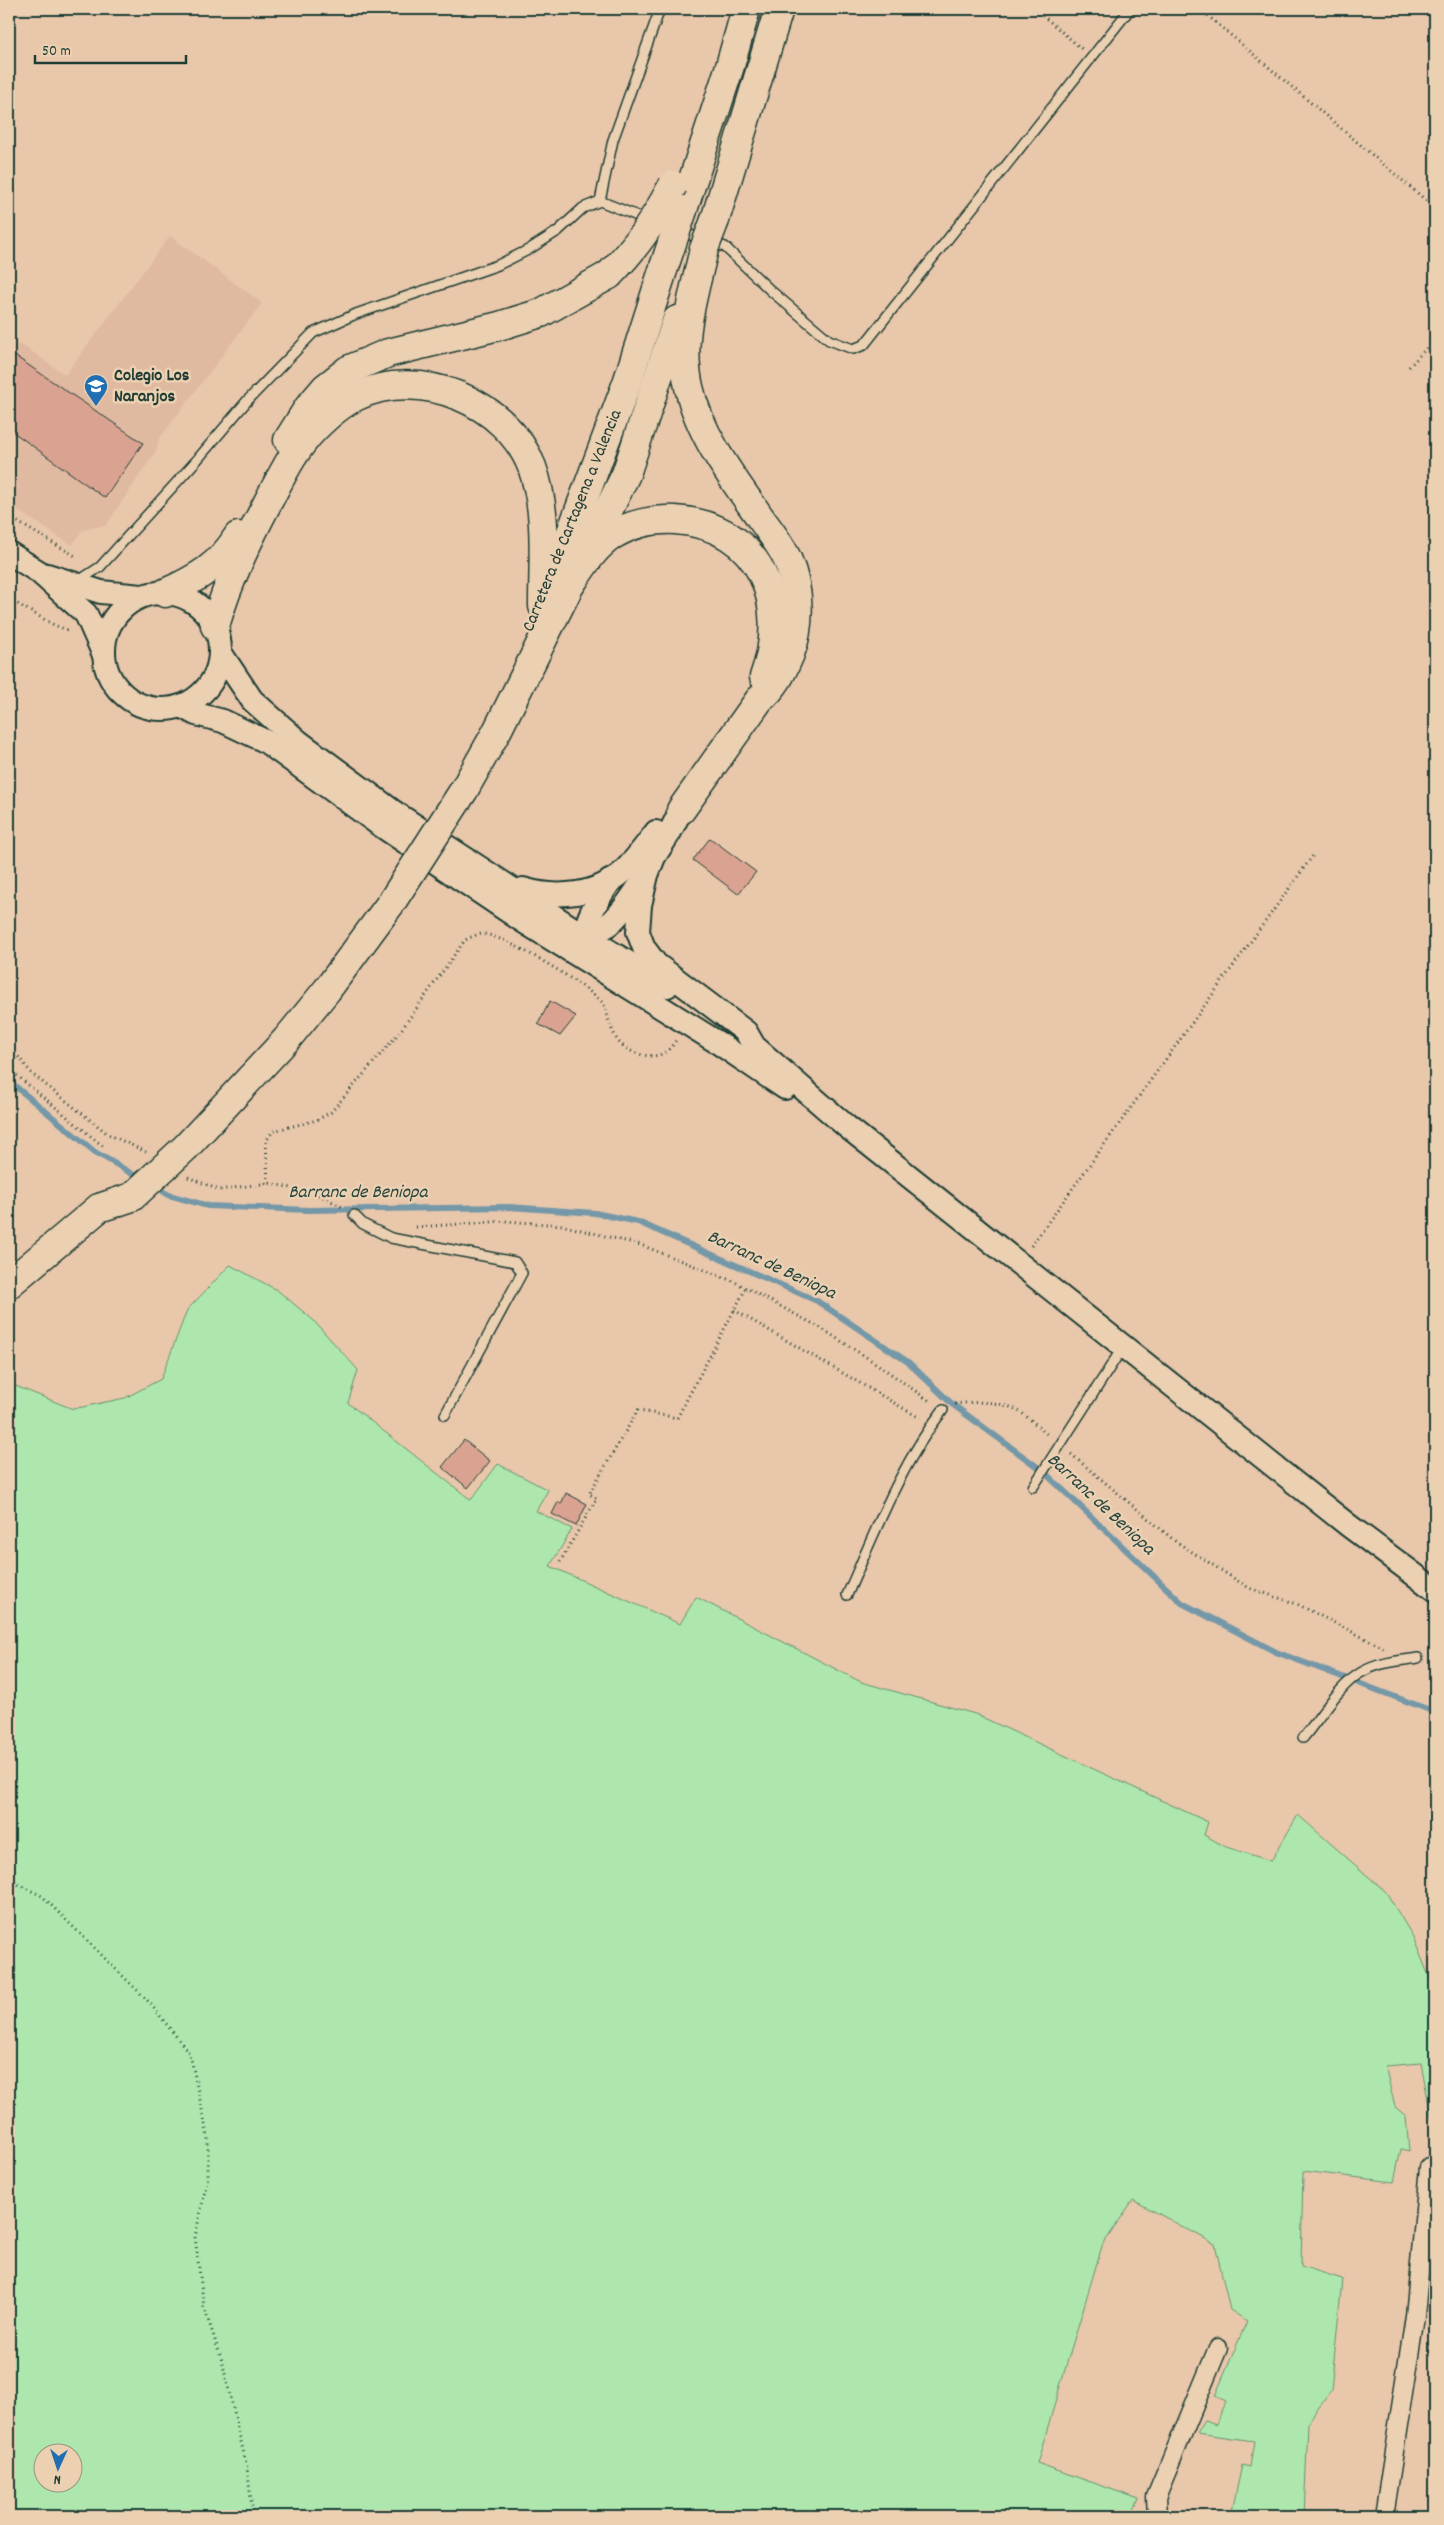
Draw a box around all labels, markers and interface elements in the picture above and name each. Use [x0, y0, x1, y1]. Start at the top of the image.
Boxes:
scale bar [35, 32, 186, 64]
text: 50 m [42, 41, 71, 63]
place label: Colegio Los Naranjos [114, 364, 190, 410]
school or university icon: Colegio Los Naranjos [83, 373, 109, 407]
street label: Carretera de Cartagena a Valencia [517, 406, 629, 636]
water label: Barranc de Beniopa [288, 1180, 429, 1207]
water label: Barranc de Beniopa [702, 1224, 841, 1308]
water label: Barranc de Beniopa [1040, 1448, 1161, 1563]
north arrow [32, 2442, 82, 2492]
text: N [53, 2469, 61, 2489]

